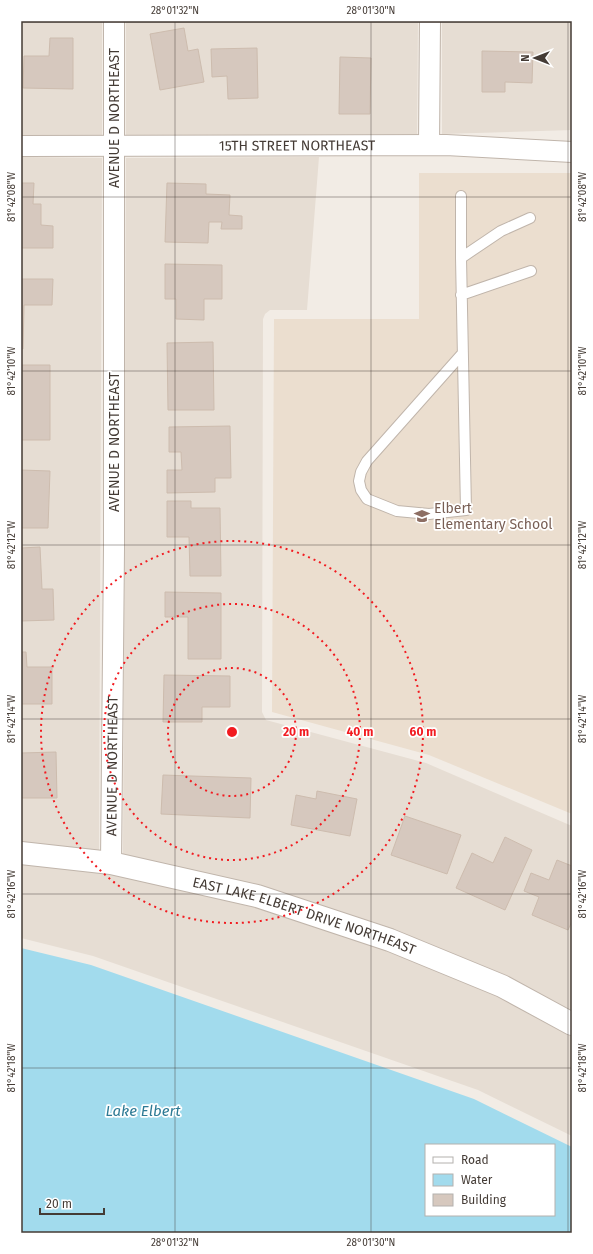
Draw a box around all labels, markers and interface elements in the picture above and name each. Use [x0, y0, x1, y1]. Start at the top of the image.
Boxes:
text: 28°01'32"N [151, 5, 199, 17]
text: 28°01'30"N [347, 5, 395, 17]
north arrow [515, 38, 555, 78]
street label: AVENUE D NORTHEAST [106, 47, 123, 188]
text: N [519, 54, 532, 62]
street label: 15TH STREET NORTHEAST [219, 137, 376, 154]
text: 81°42'08"W [6, 171, 18, 222]
text: 81°42'08"W [577, 171, 589, 222]
text: 81°42'10"W [6, 346, 18, 396]
text: 81°42'10"W [577, 346, 589, 396]
street label: AVENUE D NORTHEAST [106, 371, 123, 512]
place label: Elbert Elementary School [434, 500, 552, 533]
school or university icon: Elbert Elementary School [413, 507, 431, 525]
text: 81°42'12"W [6, 520, 18, 569]
text: 81°42'12"W [577, 520, 589, 569]
text: 81°42'14"W [6, 694, 18, 743]
text: 81°42'14"W [577, 694, 589, 743]
street label: AVENUE D NORTHEAST [103, 695, 121, 836]
centre of rings [225, 725, 239, 739]
text: 20 m [283, 725, 309, 739]
text: 40 m [347, 725, 373, 739]
text: 60 m [410, 725, 436, 739]
text: 81°42'16"W [6, 869, 18, 918]
text: 81°42'16"W [577, 869, 589, 918]
street label: EAST LAKE ELBERT DRIVE NORTHEAST [191, 873, 419, 958]
text: 81°42'18"W [6, 1043, 18, 1092]
text: 81°42'18"W [577, 1043, 589, 1092]
water label: Lake Elbert [106, 1102, 181, 1120]
legend [425, 1144, 555, 1216]
text: Road [461, 1153, 489, 1167]
text: Water [461, 1173, 493, 1187]
scale bar [40, 1190, 104, 1216]
text: Building [461, 1193, 507, 1207]
text: 20 m [46, 1197, 72, 1211]
text: 28°01'32"N [151, 1237, 199, 1249]
text: 28°01'30"N [347, 1237, 395, 1249]

